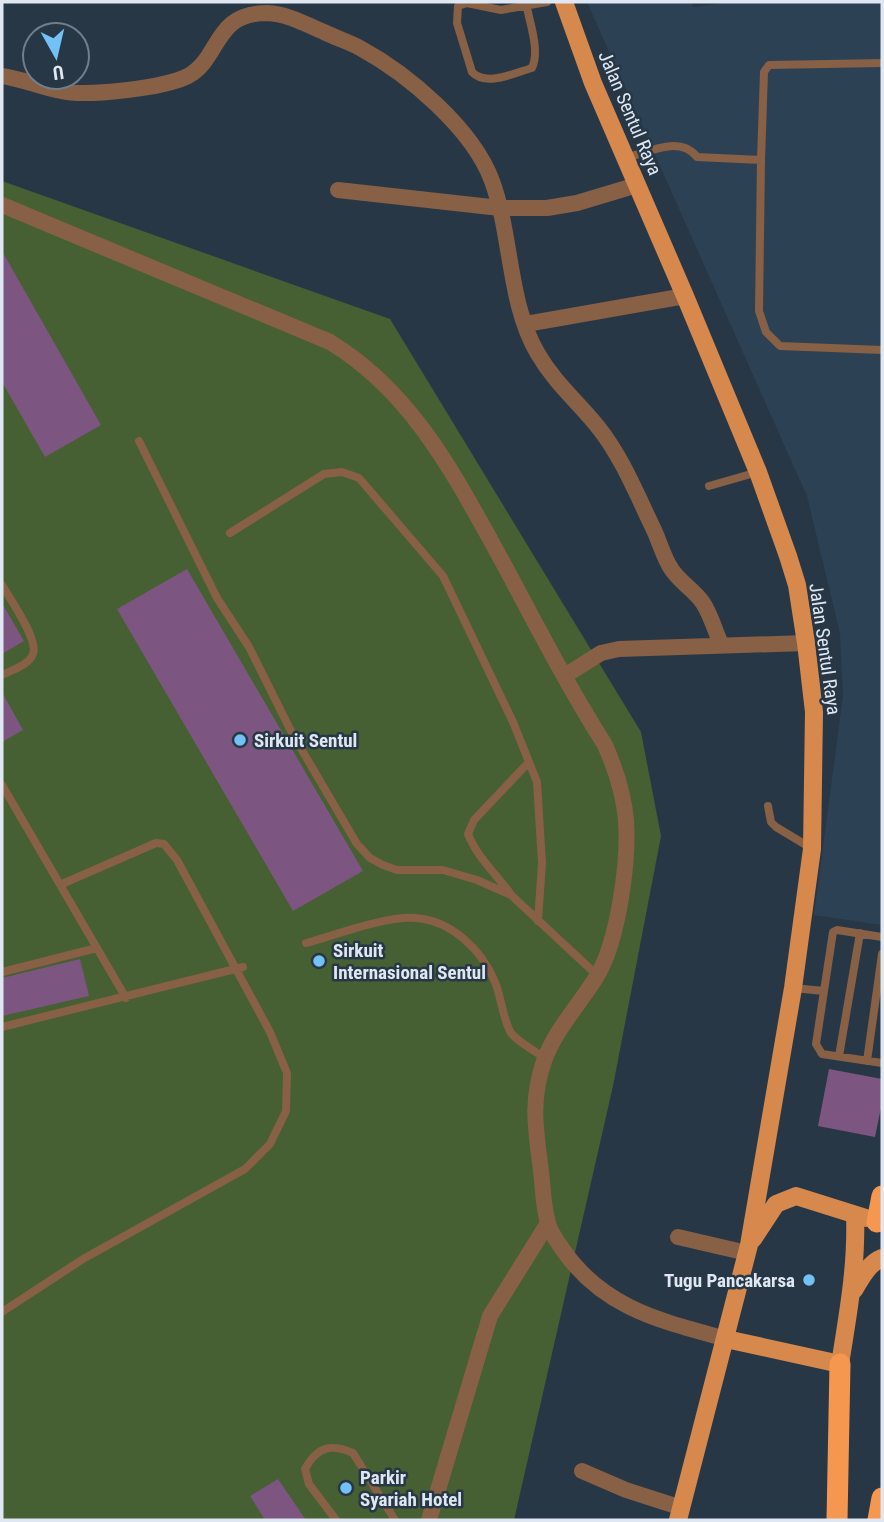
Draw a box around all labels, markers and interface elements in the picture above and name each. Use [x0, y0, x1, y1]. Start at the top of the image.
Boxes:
north arrow [21, 21, 91, 91]
street label: Jalan Sentul Raya [593, 47, 667, 179]
text: U [51, 60, 65, 84]
street label: Jalan Sentul Raya [804, 582, 846, 716]
place label: Sirkuit Sentul [254, 729, 357, 752]
marker: Sirkuit Sentul [232, 732, 248, 748]
place label: Sirkuit Internasional Sentul [333, 939, 486, 984]
marker: Sirkuit Internasional Sentul [311, 953, 327, 969]
place label: Tugu Pancakarsa [664, 1269, 795, 1292]
marker: Tugu Pancakarsa [801, 1272, 817, 1288]
place label: Parkir Syariah Hotel [360, 1466, 462, 1511]
marker: Parkir Syariah Hotel [338, 1480, 354, 1496]

